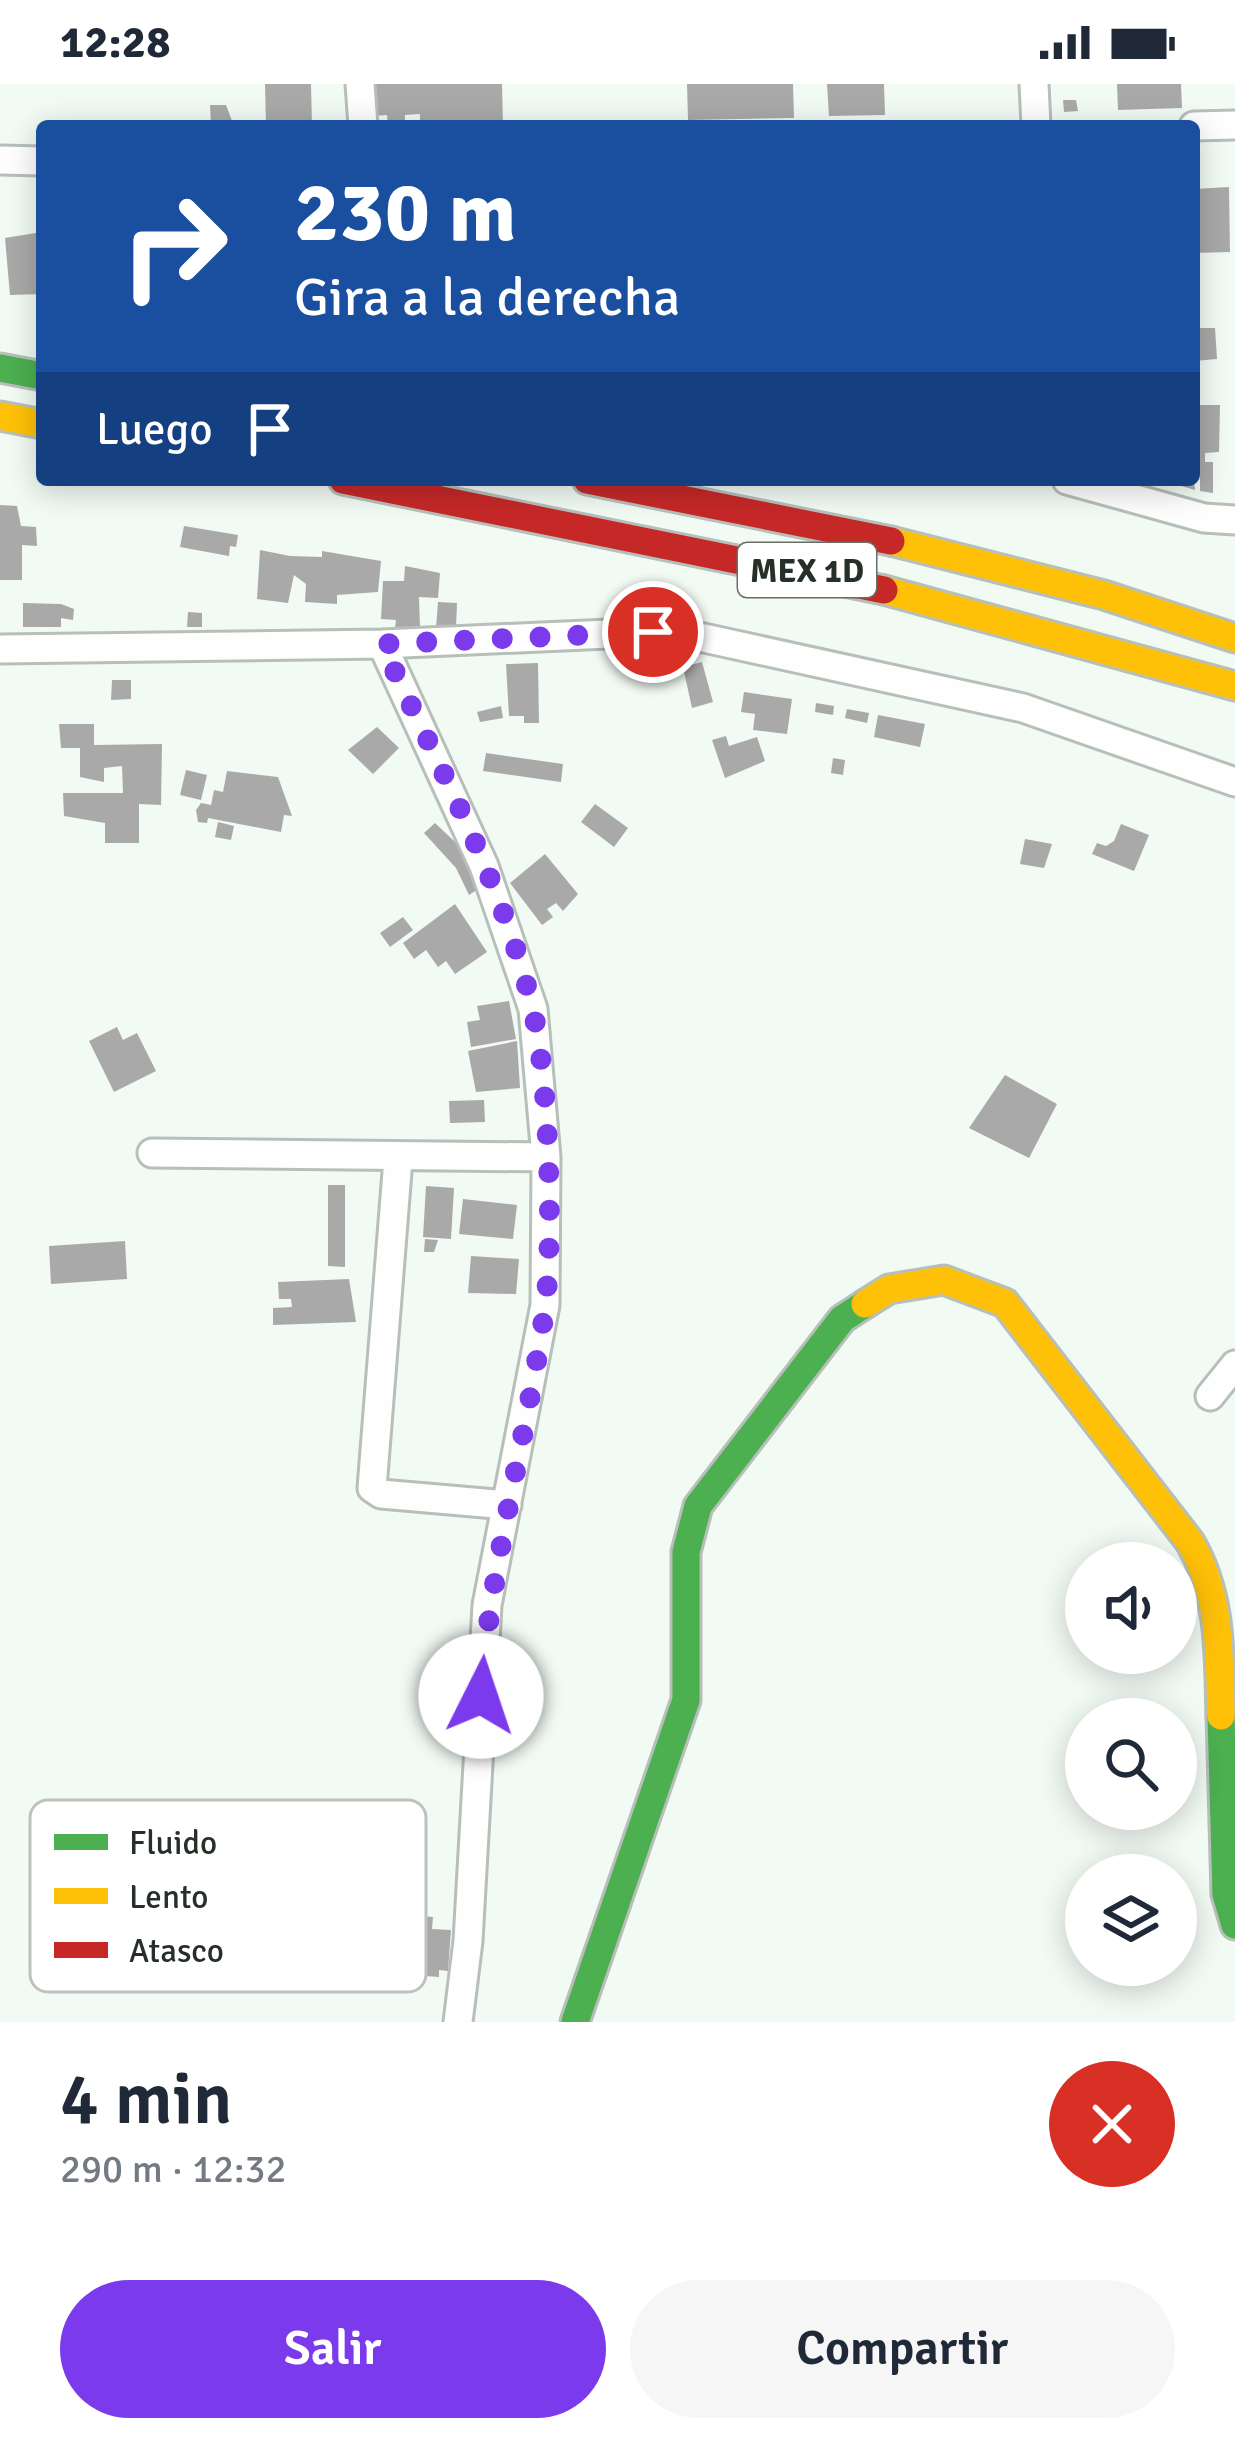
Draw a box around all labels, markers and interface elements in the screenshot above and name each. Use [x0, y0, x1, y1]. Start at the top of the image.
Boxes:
text: 12:28 [60, 15, 170, 70]
text: 230 m [294, 161, 516, 265]
icon: right [96, 168, 252, 324]
text: Gira a la derecha [294, 264, 680, 331]
icon: arrive [237, 396, 303, 462]
text: Luego [96, 402, 213, 457]
road number: MEX 1D [738, 543, 876, 597]
pin [602, 581, 704, 683]
icon: arrive [620, 599, 686, 665]
map controls [1065, 1542, 1197, 1986]
button: sound [1065, 1542, 1197, 1674]
position arrow [418, 1633, 544, 1759]
button: search [1065, 1698, 1197, 1830]
legend [30, 1800, 426, 1992]
text: Fluido [129, 1823, 217, 1864]
button: layers [1065, 1854, 1197, 1986]
text: Lento [129, 1877, 208, 1918]
text: Atasco [129, 1931, 224, 1972]
text: 4 min [60, 2055, 232, 2144]
button: close [1049, 2061, 1175, 2187]
text: 290 m · 12:32 [60, 2145, 287, 2193]
button: Salir [60, 2280, 606, 2418]
button: Compartir [630, 2280, 1175, 2418]

